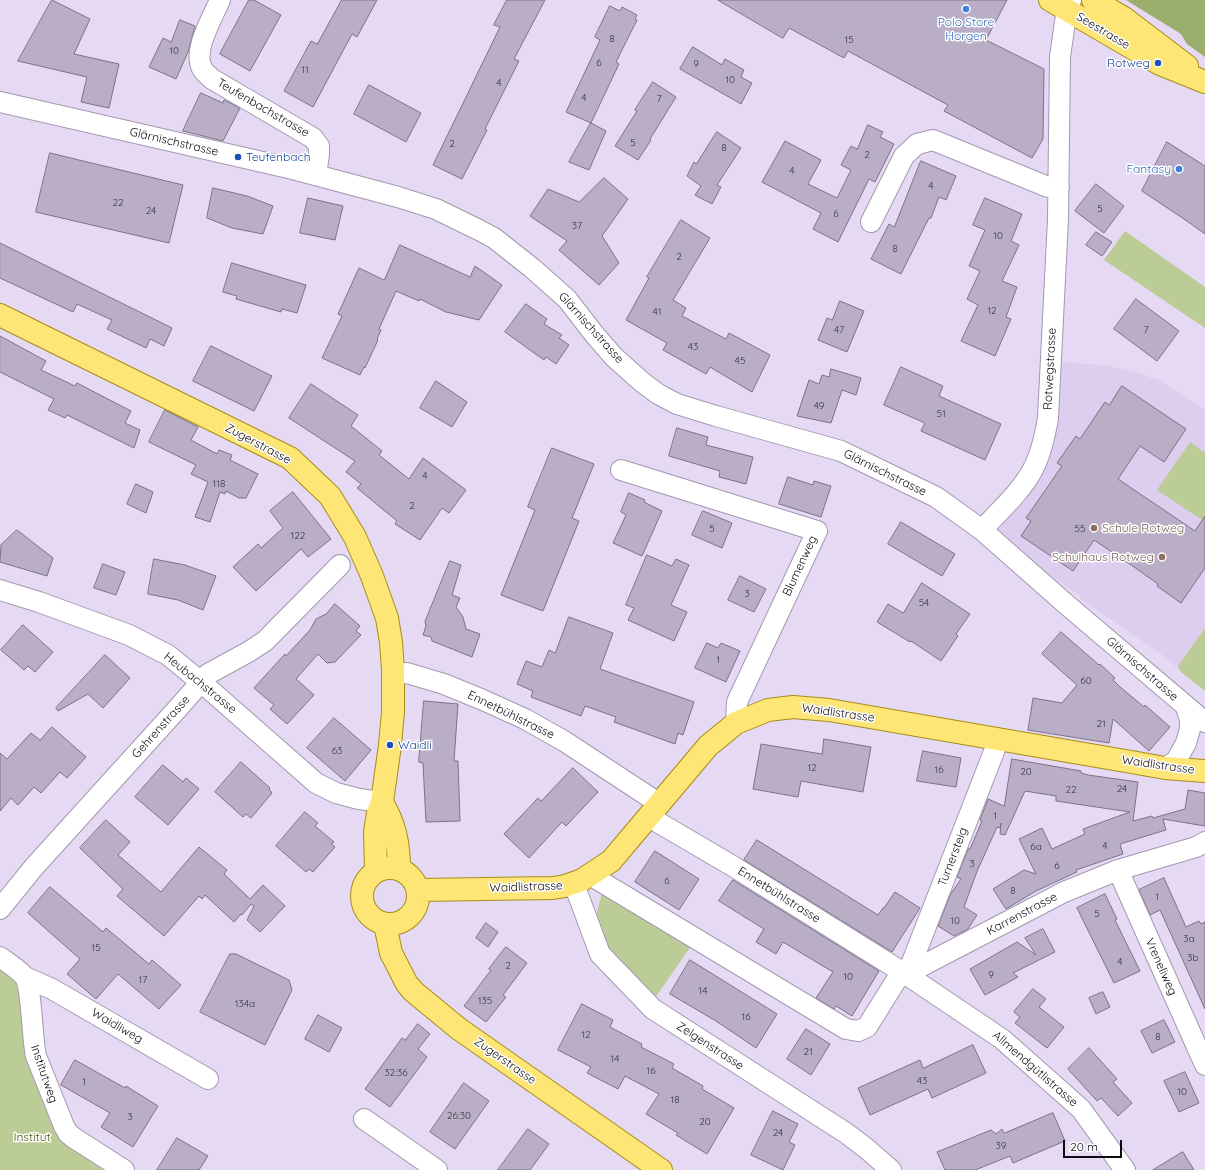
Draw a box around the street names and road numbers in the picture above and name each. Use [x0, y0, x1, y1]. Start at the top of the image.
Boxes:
street label: Seestrasse [1074, 9, 1132, 53]
street label: Teufenbachstrasse [214, 76, 312, 140]
street label: Glärnischstrasse [128, 125, 220, 159]
street label: Glärnischstrasse [555, 290, 627, 366]
street label: Rotwegstrasse [1041, 327, 1059, 411]
street label: Zugerstrasse [223, 421, 293, 467]
street label: Glärnischstrasse [841, 447, 929, 499]
street label: Blumenweg [780, 533, 820, 599]
street label: Glärnischstrasse [1103, 634, 1181, 704]
street label: Heubachstrasse [161, 649, 239, 717]
street label: Ennetbühlstrasse [465, 688, 557, 742]
street label: Gehrenstrasse [129, 693, 193, 761]
street label: Waidlistrasse [801, 701, 875, 725]
street label: Waidlistrasse [1121, 753, 1195, 777]
street label: Turnersteig [935, 825, 971, 889]
street label: Ennetbühlstrasse [735, 864, 823, 926]
street label: Waidlistrasse [489, 879, 563, 895]
street label: Karrenstrasse [984, 889, 1060, 939]
street label: Vreneliweg [1142, 936, 1180, 998]
street label: Waidliweg [89, 1005, 145, 1047]
street label: Zelgenstrasse [674, 1019, 746, 1073]
street label: Allmendgütlistrasse [989, 1028, 1081, 1110]
street label: Zugerstrasse [471, 1034, 539, 1088]
street label: Institutweg [27, 1043, 61, 1105]

